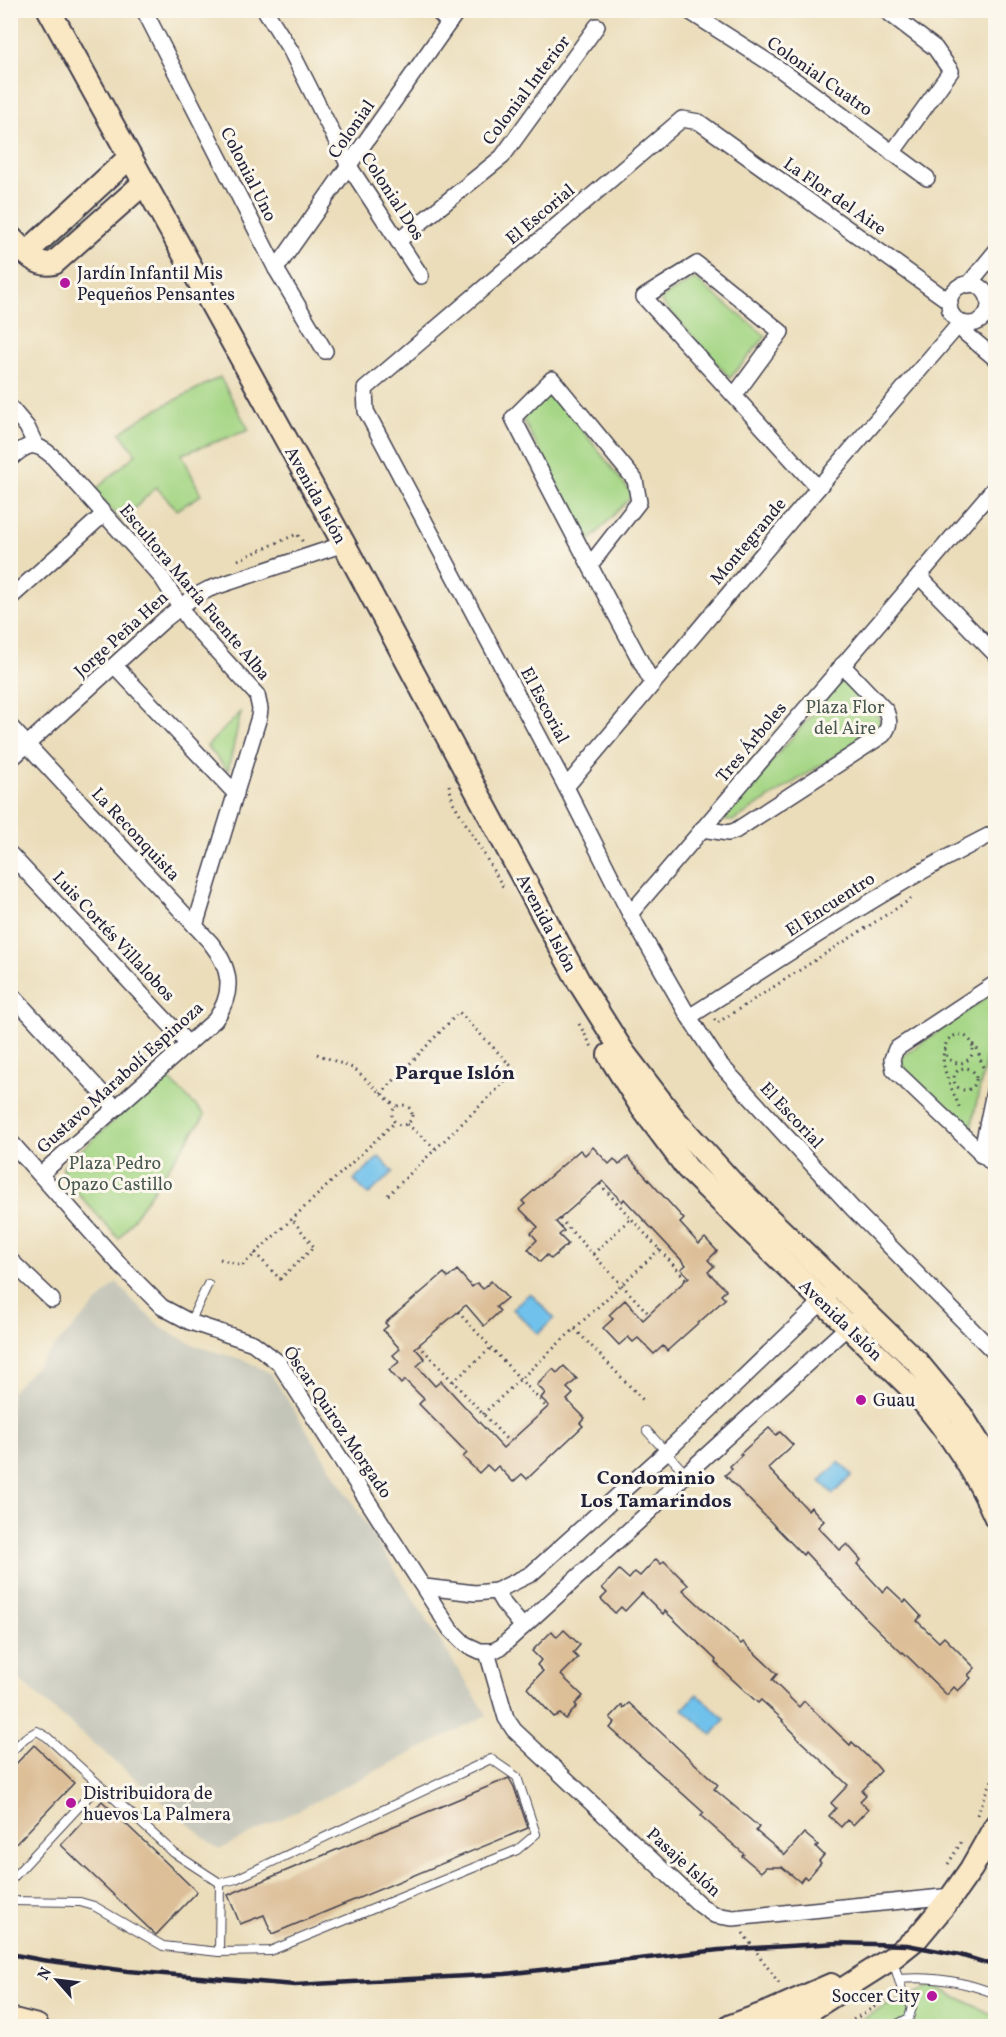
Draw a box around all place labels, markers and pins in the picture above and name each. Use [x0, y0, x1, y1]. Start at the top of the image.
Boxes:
place label: Jardín Infantil Mis Pequeños Pensantes [77, 262, 235, 308]
marker: Jardín Infantil Mis Pequeños Pensantes [58, 276, 72, 290]
place label: Guau [873, 1389, 915, 1414]
marker: Guau [854, 1393, 868, 1407]
place label: Distribuidora de huevos La Palmera [83, 1782, 231, 1828]
marker: Distribuidora de huevos La Palmera [64, 1796, 78, 1810]
place label: Soccer City [831, 1985, 920, 2010]
marker: Soccer City [925, 1989, 939, 2003]

